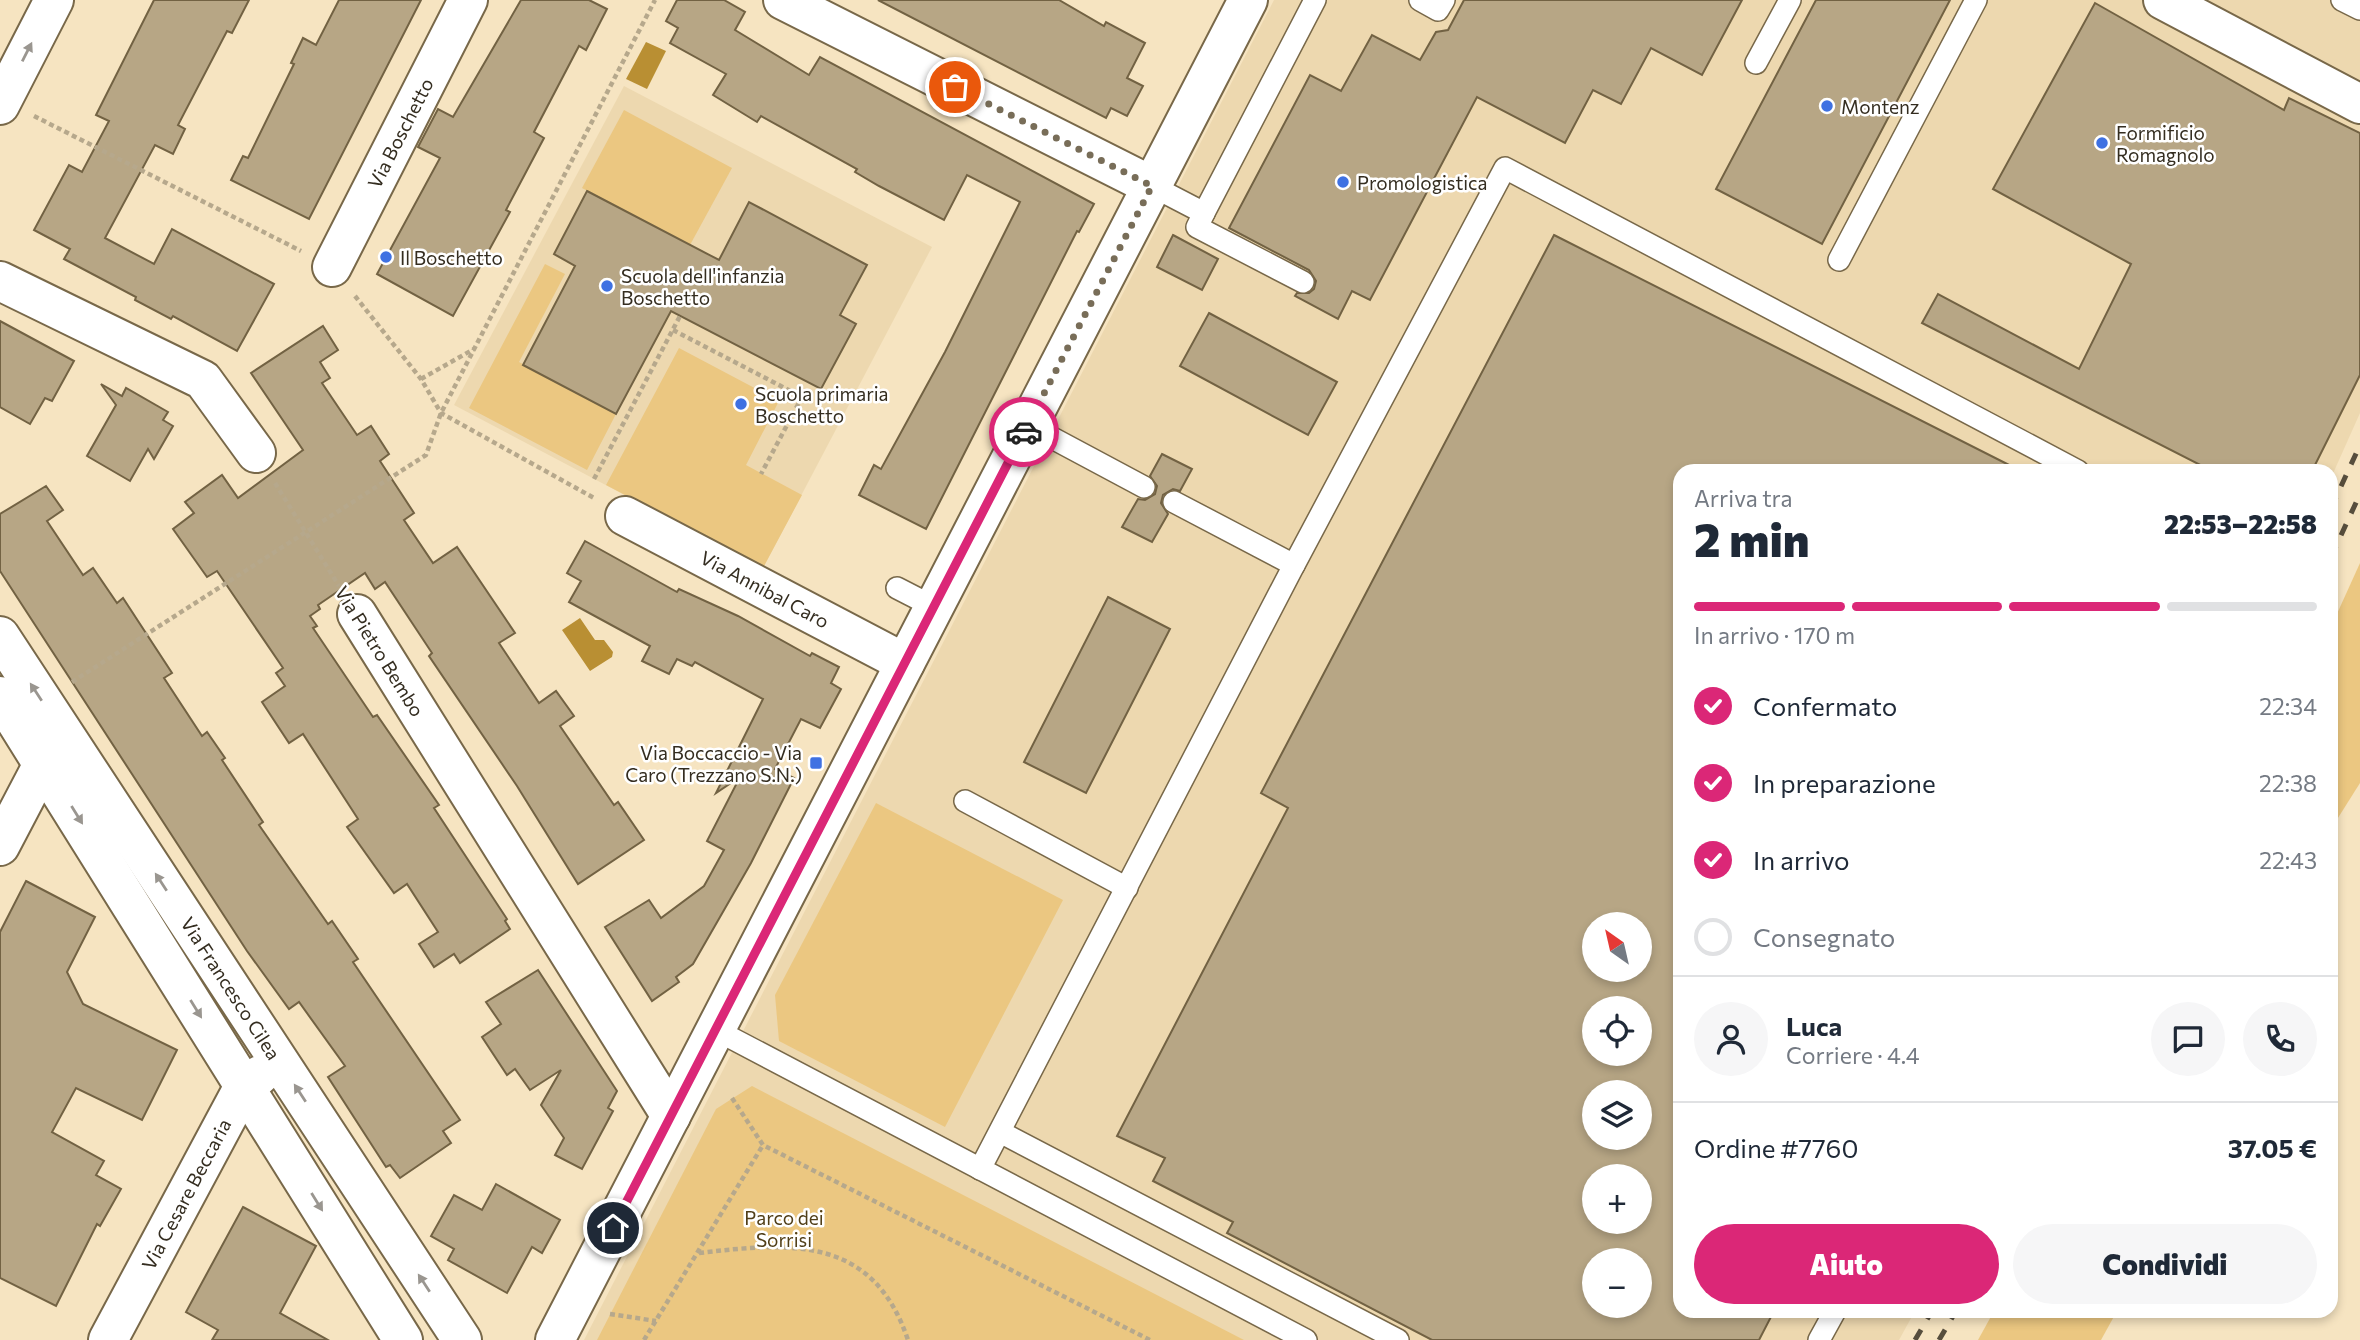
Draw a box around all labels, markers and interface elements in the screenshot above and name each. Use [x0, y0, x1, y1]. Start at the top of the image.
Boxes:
one-way arrow [21, 42, 32, 62]
pin [925, 57, 985, 117]
icon: bag [936, 68, 974, 106]
street label: Via Boschetto [362, 74, 438, 192]
place label: Montenz [1841, 95, 1919, 118]
marker: Montenz [1819, 98, 1835, 114]
place label: Formificio Romagnolo [2116, 121, 2215, 166]
marker: Formificio Romagnolo [2094, 135, 2110, 151]
place label: Promologistica [1357, 171, 1487, 194]
marker: Promologistica [1335, 174, 1351, 190]
place label: Il Boschetto [400, 246, 503, 269]
marker: Il Boschetto [378, 249, 394, 265]
place label: Scuola dell'infanzia Boschetto [621, 264, 785, 309]
marker: Scuola dell'infanzia Boschetto [599, 278, 615, 294]
place label: Scuola primaria Boschetto [755, 382, 889, 427]
marker: Scuola primaria Boschetto [733, 396, 749, 412]
courier [989, 397, 1059, 467]
icon: car [1005, 413, 1043, 451]
text: Arriva tra [1694, 484, 1793, 512]
text: 22:53–22:58 [2164, 508, 2317, 539]
text: 2 min [1694, 510, 1810, 566]
street label: Via Annibal Caro [697, 545, 833, 633]
street label: Via Pietro Bembo [331, 581, 429, 721]
text: In arrivo · 170 m [1694, 621, 1855, 649]
one-way arrow [30, 682, 43, 702]
icon: check [1694, 687, 1732, 725]
text: Confermato [1753, 690, 1897, 721]
text: 22:34 [2259, 692, 2317, 720]
place label: Via Boccaccio - Via Caro (Trezzano S.N.) [625, 741, 802, 786]
marker: Via Boccaccio - Via Caro (Trezzano S.N.) [808, 755, 824, 771]
icon: check [1694, 764, 1732, 802]
text: In preparazione [1753, 767, 1936, 798]
text: 22:38 [2259, 769, 2317, 797]
one-way arrow [70, 806, 83, 825]
icon: check [1694, 841, 1732, 879]
text: In arrivo [1753, 844, 1850, 875]
text: 22:43 [2259, 846, 2317, 874]
one-way arrow [154, 873, 168, 891]
street label: Via Francesco Cilea [176, 912, 286, 1064]
north arrow [1582, 912, 1652, 982]
map controls [1582, 912, 1652, 1318]
text: Consegnato [1753, 921, 1895, 952]
button: locate [1582, 996, 1652, 1066]
one-way arrow [190, 999, 203, 1019]
button: person [1694, 1002, 1768, 1076]
button: chat [2151, 1002, 2225, 1076]
button: phone [2243, 1002, 2317, 1076]
text: Luca [1786, 1010, 1842, 1041]
text: Corriere · 4.4 [1786, 1041, 1920, 1069]
button: layers [1582, 1080, 1652, 1150]
one-way arrow [293, 1083, 306, 1103]
street label: Via Cesare Beccaria [137, 1115, 235, 1273]
text: Ordine #7760 [1694, 1132, 1858, 1163]
text: 37.05 € [2228, 1132, 2317, 1163]
button: + [1582, 1164, 1652, 1234]
one-way arrow [310, 1193, 323, 1212]
pin [583, 1198, 643, 1258]
park label: Parco dei Sorrisi [744, 1206, 824, 1251]
icon: home [594, 1209, 632, 1247]
button: Aiuto [1694, 1224, 1999, 1304]
button: Condividi [2013, 1224, 2317, 1304]
button: − [1582, 1248, 1652, 1318]
one-way arrow [418, 1273, 431, 1293]

